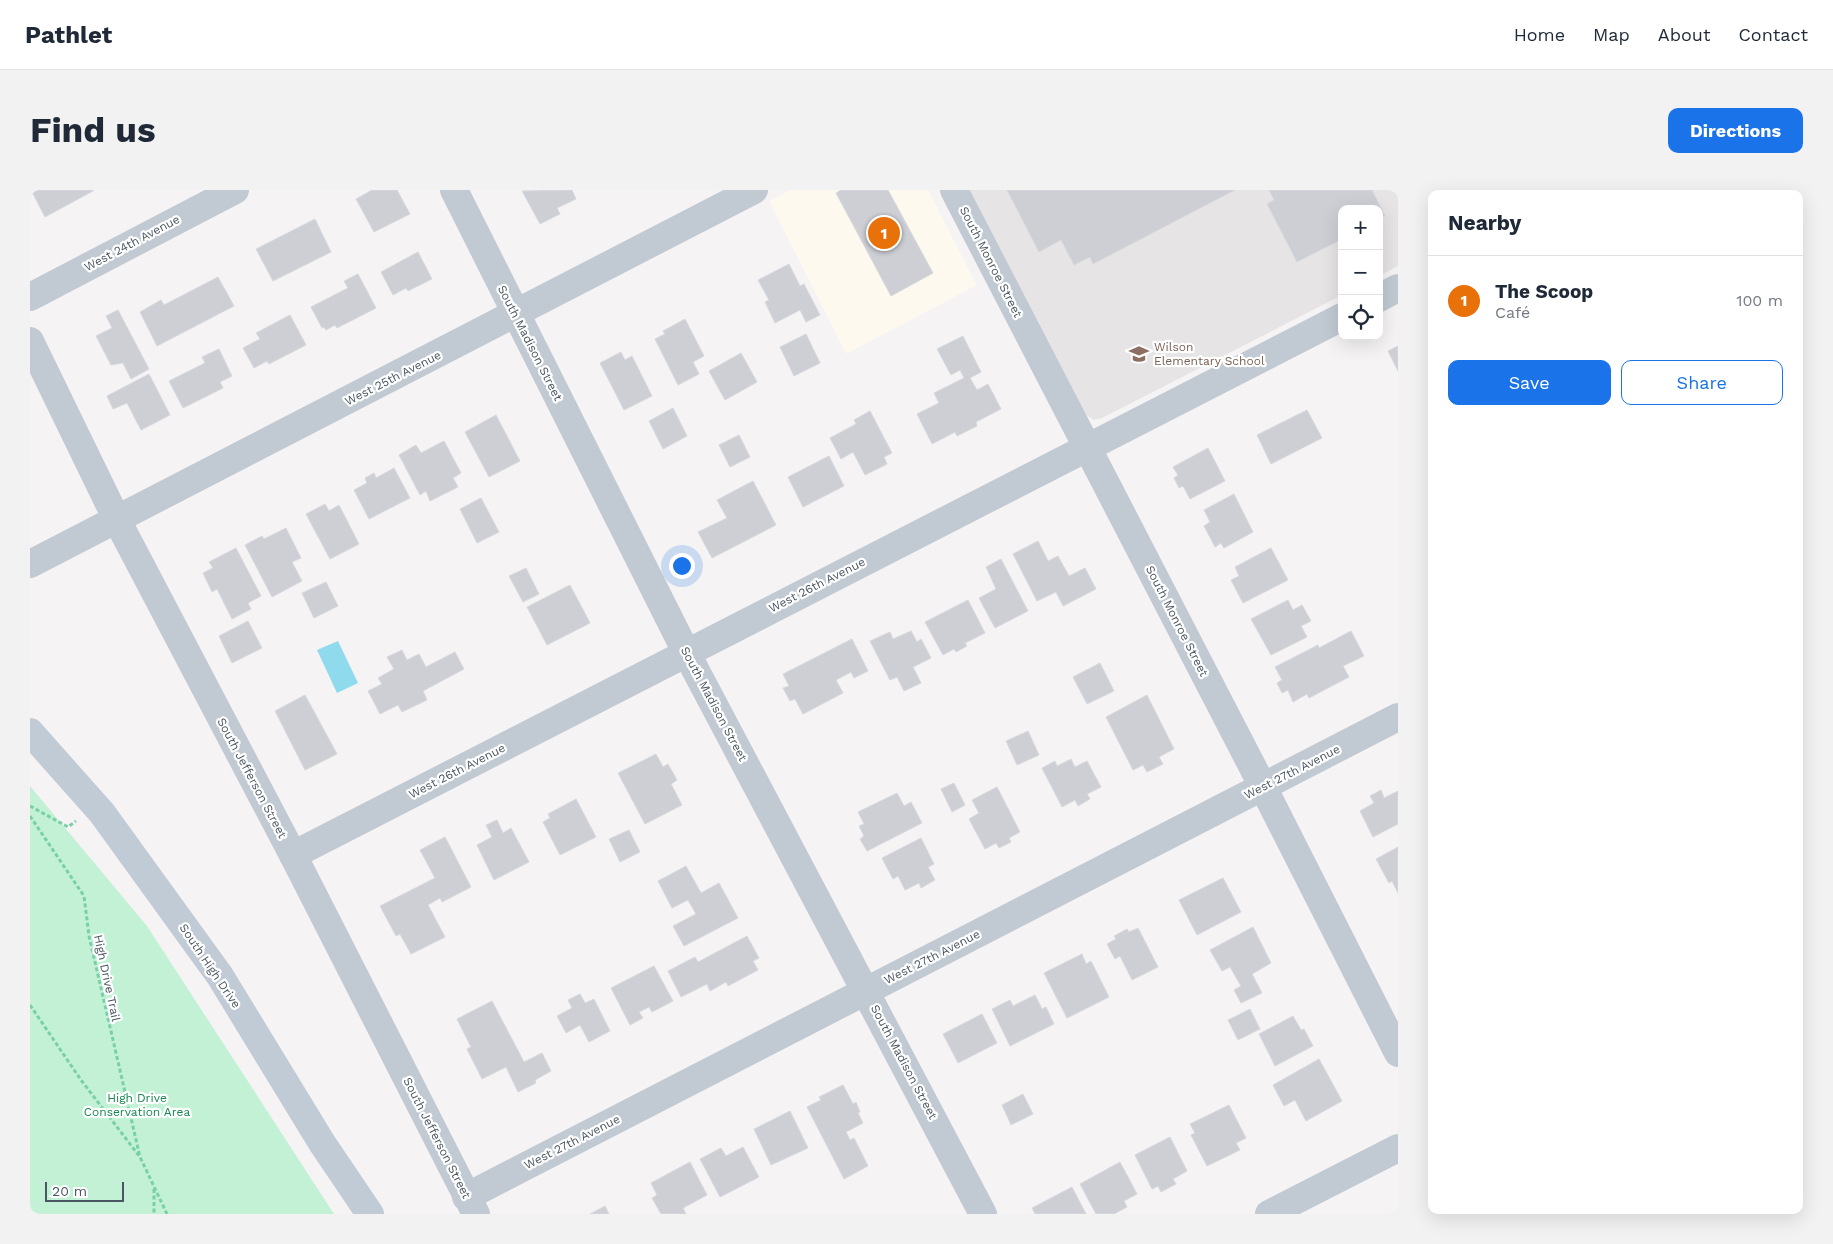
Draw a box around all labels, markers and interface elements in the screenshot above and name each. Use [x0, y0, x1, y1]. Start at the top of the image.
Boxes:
text: Pathlet [25, 21, 112, 49]
text: Home [1514, 24, 1565, 45]
text: Map [1593, 24, 1630, 45]
text: About [1658, 24, 1710, 45]
text: Contact [1738, 24, 1808, 45]
button: Directions [1668, 108, 1803, 153]
text: Find us [30, 109, 156, 151]
street label: South Monroe Street [957, 204, 1025, 320]
map controls [1338, 205, 1383, 340]
button: + [1338, 205, 1383, 250]
text: Nearby [1448, 210, 1521, 235]
street label: West 24th Avenue [82, 212, 182, 274]
pin: 1 [868, 214, 900, 252]
button: − [1338, 250, 1383, 295]
text: The Scoop [1495, 280, 1593, 303]
street label: South Madison Street [495, 283, 565, 403]
text: 1 [1461, 291, 1467, 310]
text: 100 m [1736, 291, 1783, 310]
button: locate [1338, 295, 1383, 340]
text: Café [1495, 303, 1530, 322]
place label: Wilson Elementary School [1154, 340, 1265, 368]
school or university icon: Wilson Elementary School [1128, 343, 1150, 365]
street label: West 25th Avenue [343, 348, 443, 408]
button: Save [1448, 360, 1611, 405]
button: Share [1621, 360, 1783, 405]
your location [669, 553, 695, 579]
street label: West 26th Avenue [766, 555, 868, 615]
street label: South Monroe Street [1143, 563, 1211, 679]
street label: South Madison Street [678, 644, 750, 764]
street label: South Jefferson Street [214, 716, 290, 840]
street label: West 26th Avenue [406, 741, 508, 801]
street label: West 27th Avenue [1242, 742, 1342, 802]
street label: South High Drive [177, 921, 243, 1011]
street label: West 27th Avenue [882, 927, 982, 987]
street label: High Drive Trail [91, 933, 123, 1023]
street label: South Madison Street [868, 1002, 940, 1122]
street label: South Jefferson Street [400, 1075, 474, 1201]
park label: High Drive Conservation Area [84, 1091, 190, 1119]
street label: West 27th Avenue [522, 1112, 622, 1172]
scale bar [45, 1179, 124, 1202]
text: 20 m [52, 1183, 87, 1199]

